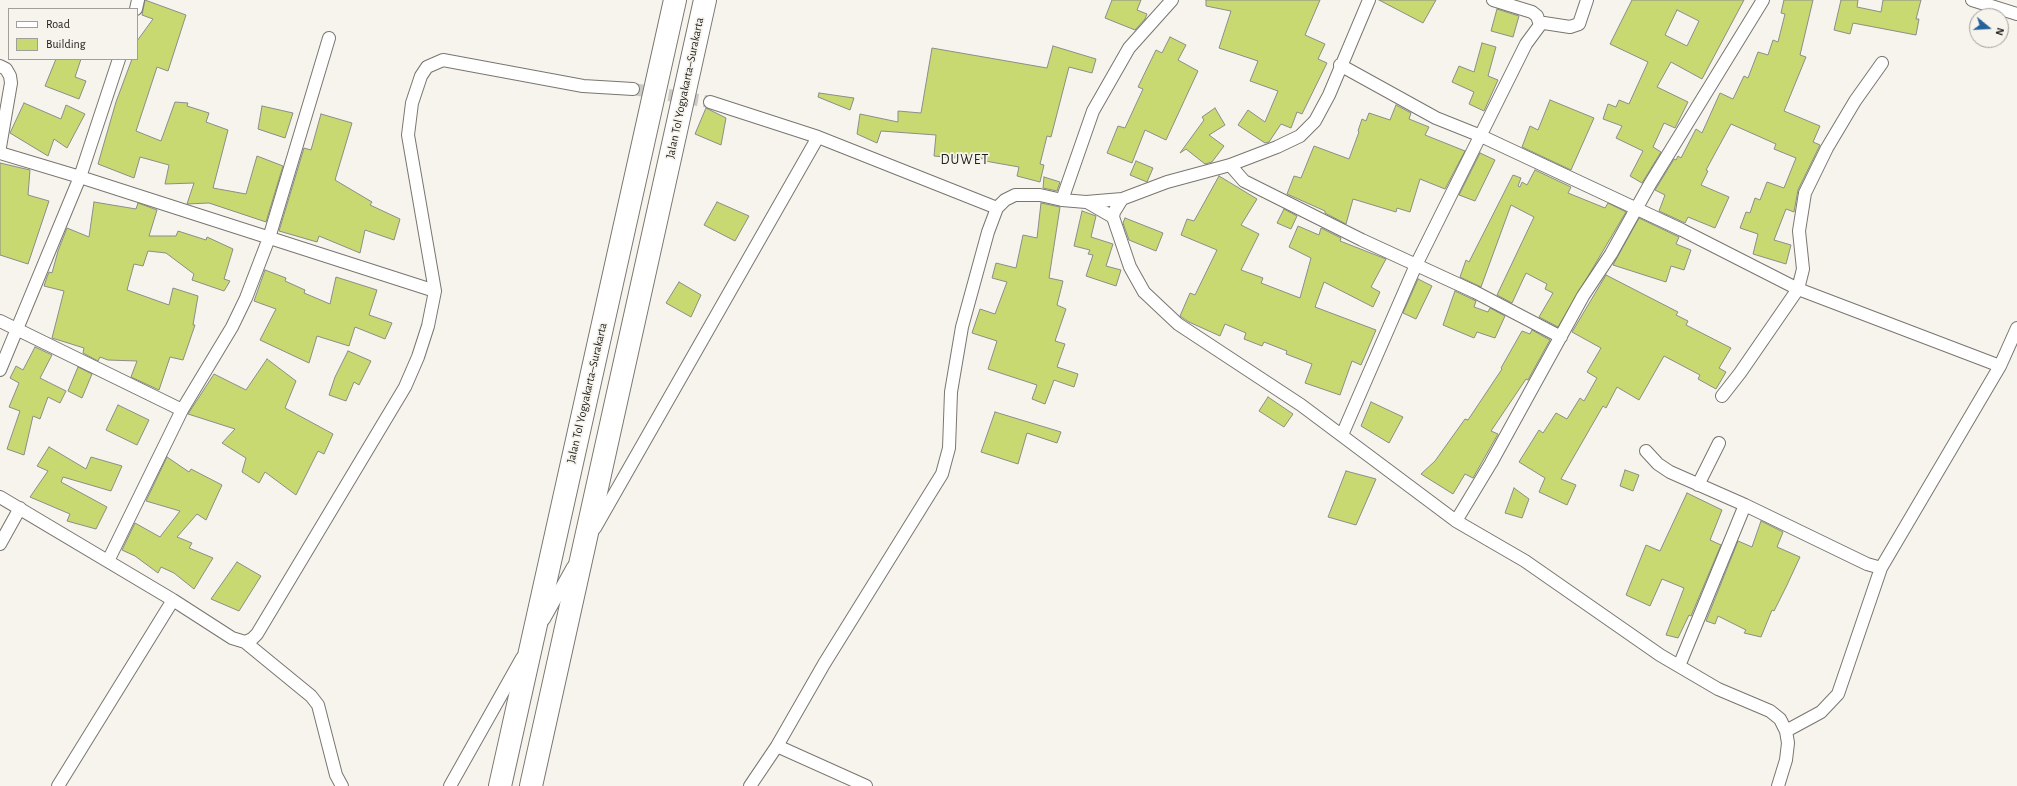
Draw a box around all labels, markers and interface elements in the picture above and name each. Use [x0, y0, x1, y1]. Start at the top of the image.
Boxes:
legend [8, 8, 138, 60]
north arrow [1969, 8, 2009, 48]
street label: Jalan Tol Yogyakarta–Surakarta [663, 16, 707, 160]
text: Road [46, 18, 70, 30]
text: N [1994, 26, 2006, 37]
text: Building [46, 38, 86, 50]
district label: DUWET [941, 152, 989, 168]
street label: Jalan Tol Yogyakarta–Surakarta [564, 321, 610, 465]

